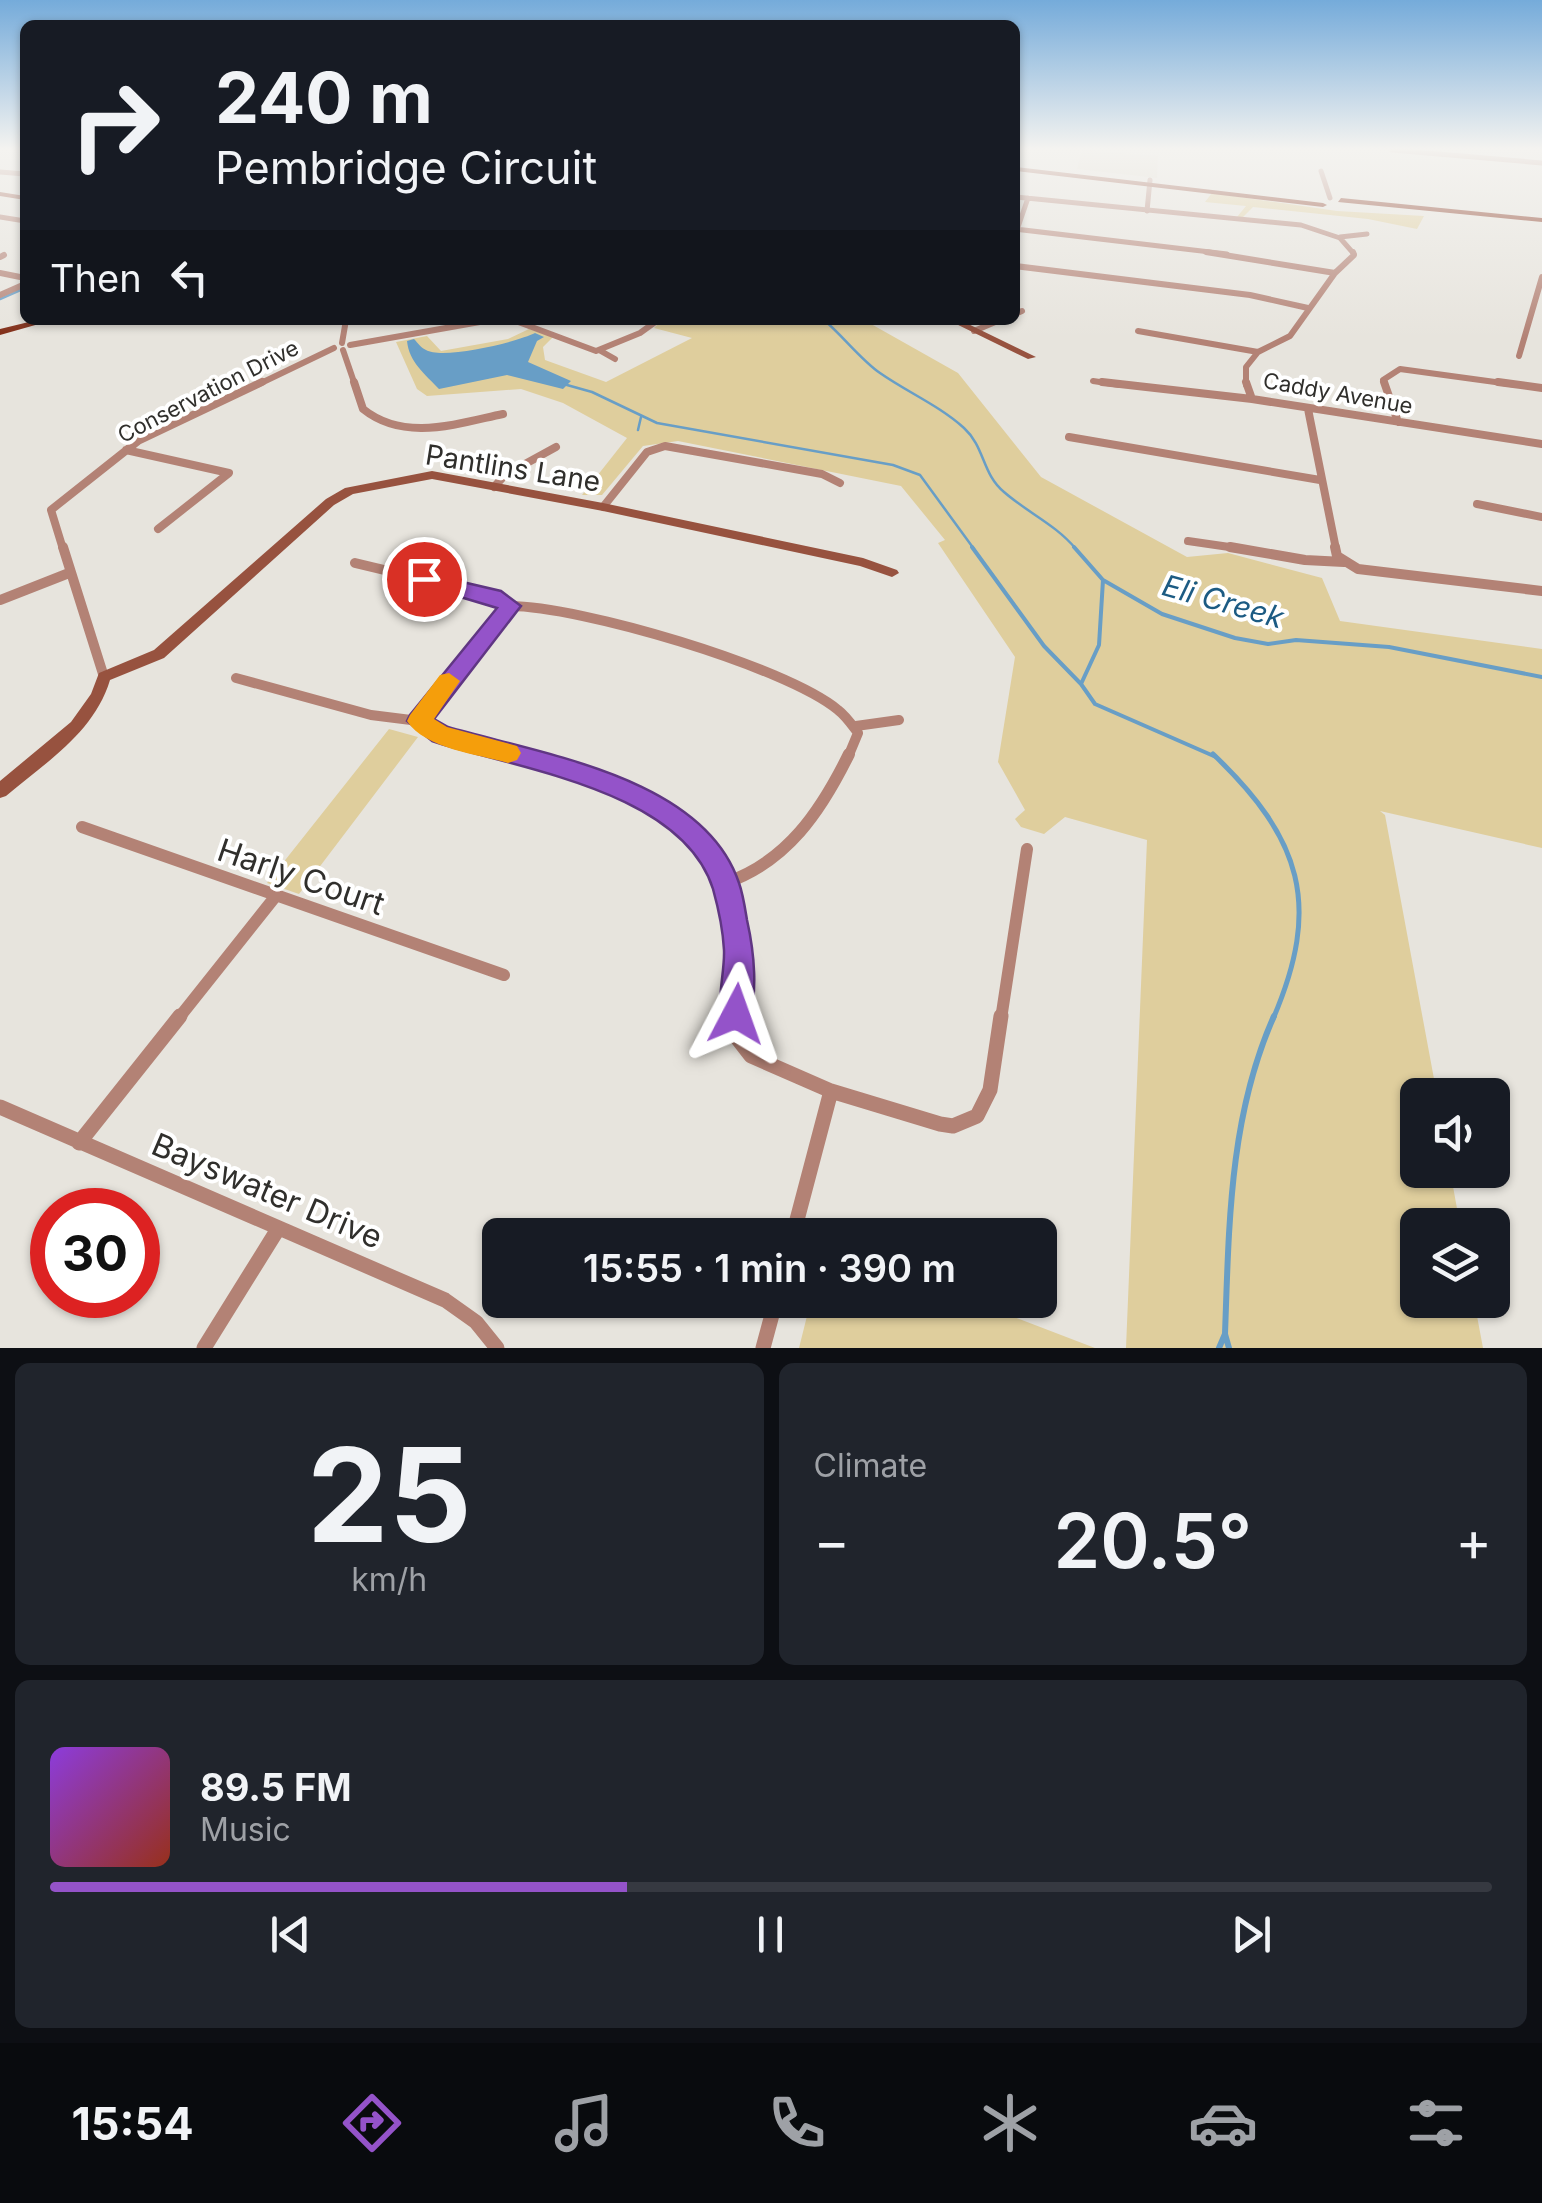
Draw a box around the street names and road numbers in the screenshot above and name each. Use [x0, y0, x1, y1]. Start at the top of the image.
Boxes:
street label: Conservation Drive [113, 334, 303, 448]
street label: Caddy Avenue [1261, 367, 1415, 419]
street label: Pantlins Lane [423, 437, 603, 499]
street label: Harly Court [213, 830, 390, 923]
street label: Bayswater Drive [146, 1124, 388, 1257]

